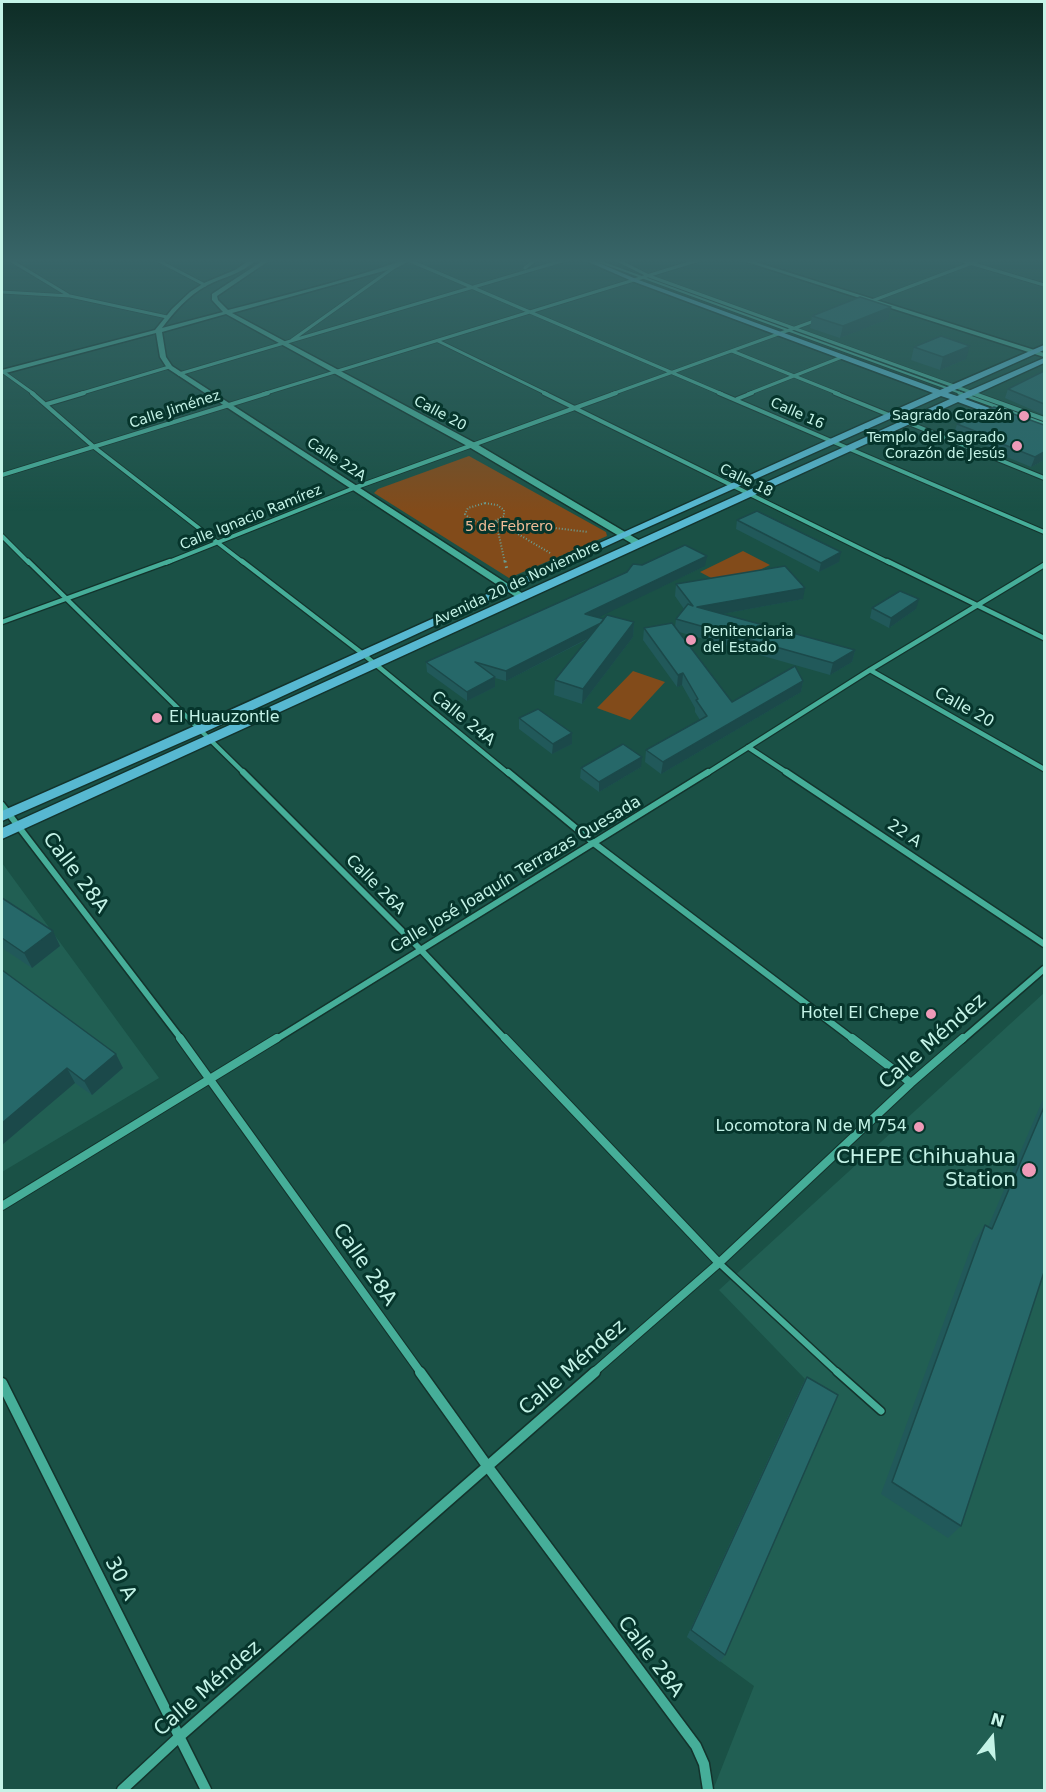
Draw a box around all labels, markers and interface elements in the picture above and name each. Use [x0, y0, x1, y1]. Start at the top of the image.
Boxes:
street label: Calle Jiménez [128, 387, 222, 433]
street label: Calle 20 [411, 393, 469, 435]
street label: Calle 16 [768, 395, 826, 433]
place label: Sagrado Corazón [892, 408, 1012, 424]
marker: Sagrado Corazón [1017, 409, 1031, 423]
place label: Templo del Sagrado Corazón de Jesús [867, 430, 1005, 462]
street label: Calle 22A [304, 435, 368, 485]
marker: Templo del Sagrado Corazón de Jesús [1010, 439, 1024, 453]
street label: Calle 18 [717, 461, 775, 501]
street label: Calle Ignacio Ramírez [178, 482, 324, 554]
park label: 5 de Febrero [465, 519, 553, 535]
street label: Avenida 20 de Noviembre [431, 538, 603, 630]
place label: Penitenciaria del Estado [703, 624, 794, 656]
marker: Penitenciaria del Estado [684, 633, 698, 647]
street label: Calle 20 [931, 684, 997, 732]
street label: Calle 24A [427, 688, 499, 750]
place label: El Huauzontle [169, 708, 280, 728]
marker: El Huauzontle [150, 711, 164, 725]
street label: Calle José Joaquín Terrazas Quesada [387, 792, 645, 958]
street label: 22 A [884, 816, 924, 852]
street label: Calle 28A [37, 828, 113, 918]
street label: Calle 26A [341, 851, 409, 919]
street label: Calle Méndez [875, 989, 991, 1095]
place label: Hotel El Chepe [801, 1004, 919, 1024]
marker: Hotel El Chepe [924, 1007, 938, 1021]
place label: Locomotora N de M 754 [716, 1117, 907, 1137]
marker: Locomotora N de M 754 [912, 1120, 926, 1134]
place label: CHEPE Chihuahua Station [836, 1146, 1016, 1193]
marker: CHEPE Chihuahua Station [1020, 1161, 1038, 1179]
street label: Calle 28A [327, 1219, 401, 1311]
street label: Calle Méndez [515, 1315, 631, 1421]
street label: 30 A [99, 1553, 141, 1605]
street label: Calle 28A [612, 1612, 688, 1702]
street label: Calle Méndez [150, 1636, 266, 1742]
north arrow [962, 1708, 1022, 1768]
text: N [988, 1709, 1007, 1731]

